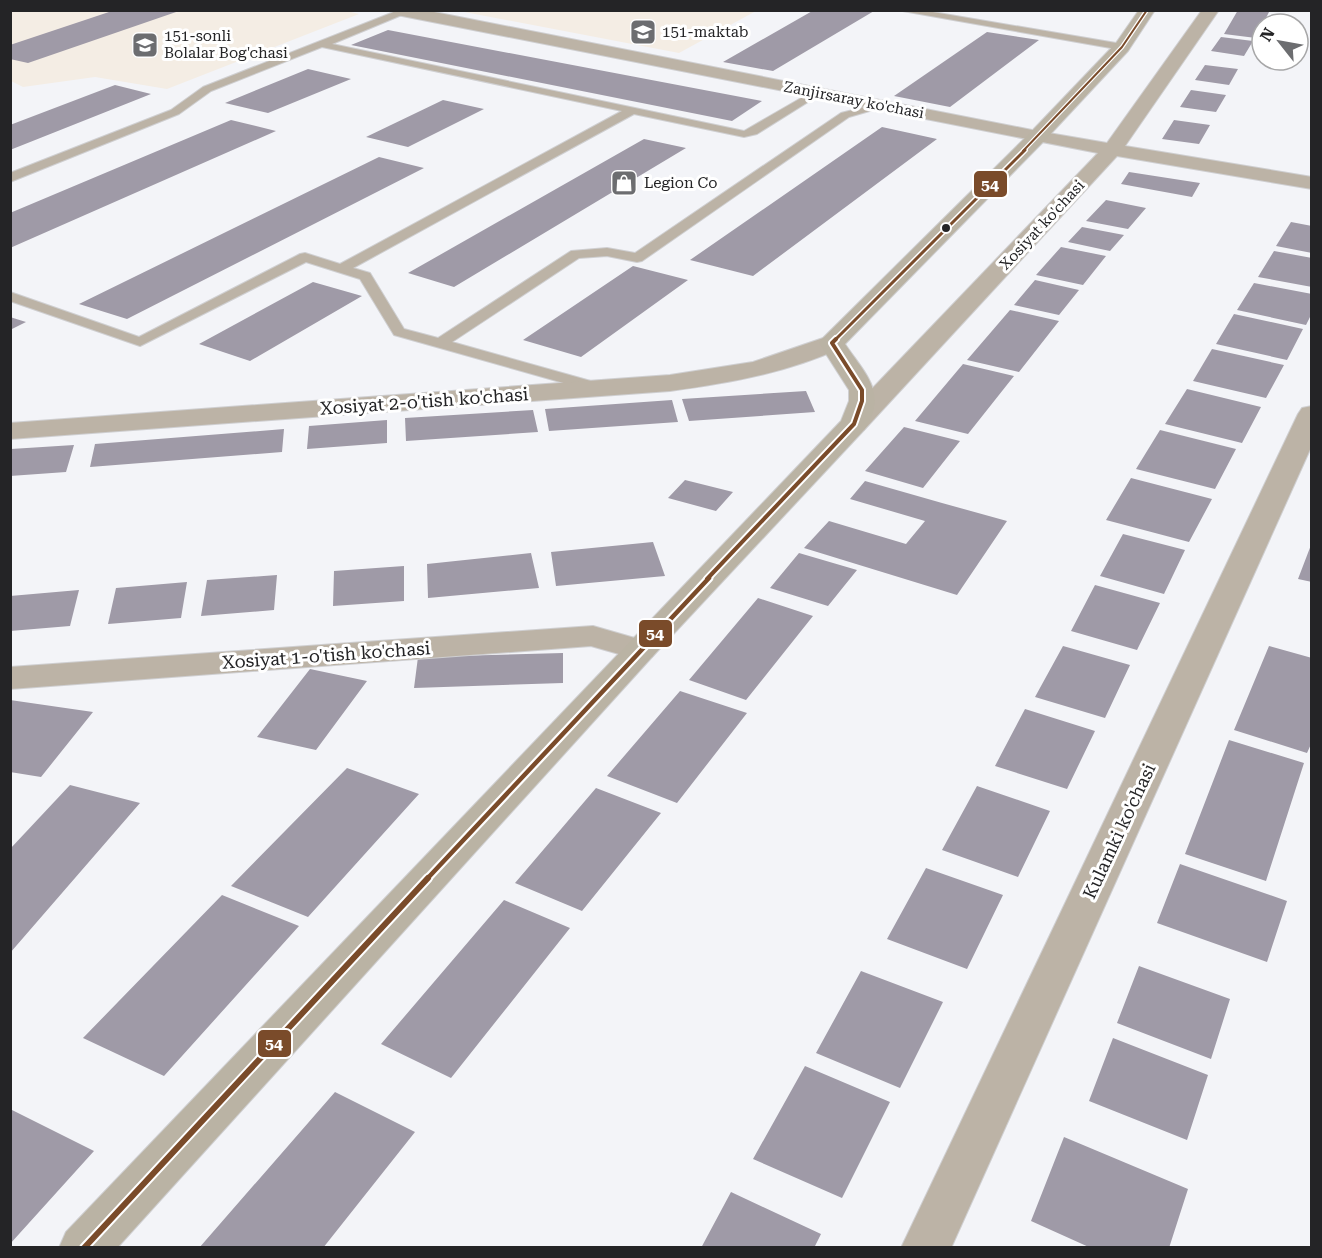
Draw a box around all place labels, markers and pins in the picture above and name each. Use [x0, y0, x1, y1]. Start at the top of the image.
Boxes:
school or university icon: 151-maktab [628, 17, 658, 47]
place label: 151-maktab [662, 23, 748, 41]
place label: 151-sonli Bolalar Bog'chasi [164, 27, 288, 62]
school or university icon: 151-sonli Bolalar Bog'chasi [130, 30, 160, 60]
shop icon: Legion Co [609, 168, 639, 198]
place label: Legion Co [644, 174, 718, 192]
unlabelled marker [940, 222, 952, 234]

